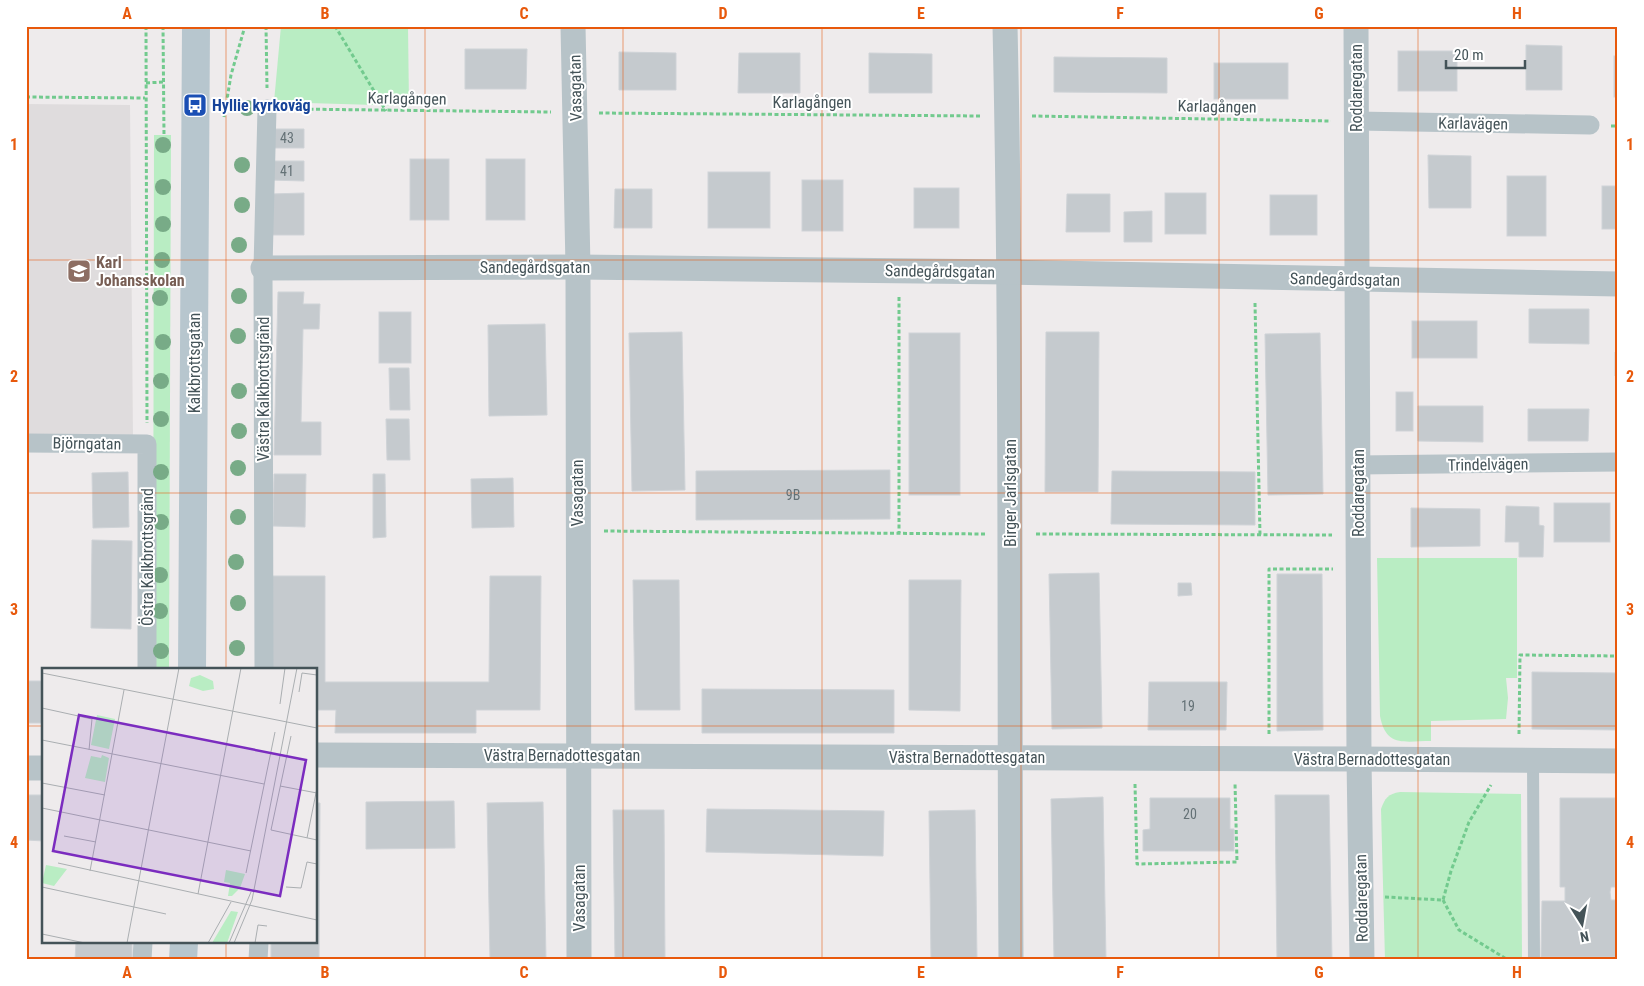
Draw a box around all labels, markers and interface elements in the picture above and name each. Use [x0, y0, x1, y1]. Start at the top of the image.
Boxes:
text: A [122, 4, 132, 23]
text: B [321, 4, 330, 23]
text: C [519, 4, 529, 23]
text: D [718, 4, 728, 23]
text: E [917, 4, 925, 23]
text: F [1116, 4, 1124, 23]
text: G [1314, 4, 1324, 23]
text: H [1512, 4, 1522, 23]
scale bar [1446, 38, 1525, 70]
street label: Roddaregatan [1347, 44, 1366, 132]
text: 20 m [1454, 46, 1484, 64]
street label: Vasagatan [565, 54, 586, 122]
street label: Karlagången [367, 88, 447, 109]
bus stop icon: Hyllie kyrkoväg [182, 92, 208, 118]
street label: Karlagången [772, 93, 852, 112]
place label: Hyllie kyrkoväg [212, 96, 311, 115]
street label: Karlagången [1177, 96, 1257, 117]
street label: Karlavägen [1438, 113, 1508, 134]
house number: 43 [280, 130, 294, 146]
text: 1 [10, 135, 18, 154]
text: 1 [1626, 135, 1634, 154]
house number: 41 [280, 163, 294, 179]
place label: Karl Johansskolan [96, 253, 185, 290]
school or university icon: Karl Johansskolan [66, 258, 92, 284]
street label: Sandegårdsgatan [480, 258, 590, 277]
street label: Sandegårdsgatan [885, 261, 995, 282]
street label: Sandegårdsgatan [1290, 269, 1400, 290]
street label: Kalkbrottsgatan [185, 313, 204, 413]
street label: Västra Kalkbrottsgränd [254, 317, 273, 461]
text: 2 [10, 367, 18, 386]
text: 2 [1626, 367, 1634, 386]
street label: Björngatan [52, 433, 121, 454]
street label: Birger Jarlsgatan [1001, 439, 1020, 547]
street label: Roddaregatan [1349, 449, 1368, 537]
street label: Trindelvägen [1448, 454, 1529, 475]
street label: Vasagatan [568, 460, 587, 526]
house number: 9B [786, 487, 800, 503]
street label: Östra Kalkbrottsgränd [138, 488, 157, 626]
text: 3 [10, 600, 18, 619]
text: 3 [1626, 600, 1634, 619]
inset map [42, 668, 318, 944]
house number: 19 [1181, 698, 1195, 714]
street label: Västra Bernadottesgatan [484, 746, 640, 765]
street label: Västra Bernadottesgatan [889, 748, 1045, 767]
street label: Västra Bernadottesgatan [1294, 750, 1450, 769]
house number: 20 [1183, 806, 1197, 822]
text: 4 [10, 833, 18, 852]
text: 4 [1626, 833, 1634, 852]
street label: Roddaregatan [1351, 854, 1372, 942]
street label: Vasagatan [570, 865, 589, 931]
north arrow [1556, 898, 1606, 948]
text: N [1579, 928, 1590, 945]
text: A [122, 963, 132, 982]
text: B [321, 963, 330, 982]
text: C [519, 963, 529, 982]
text: D [718, 963, 728, 982]
text: E [917, 963, 925, 982]
text: F [1116, 963, 1124, 982]
text: G [1314, 963, 1324, 982]
text: H [1512, 963, 1522, 982]

